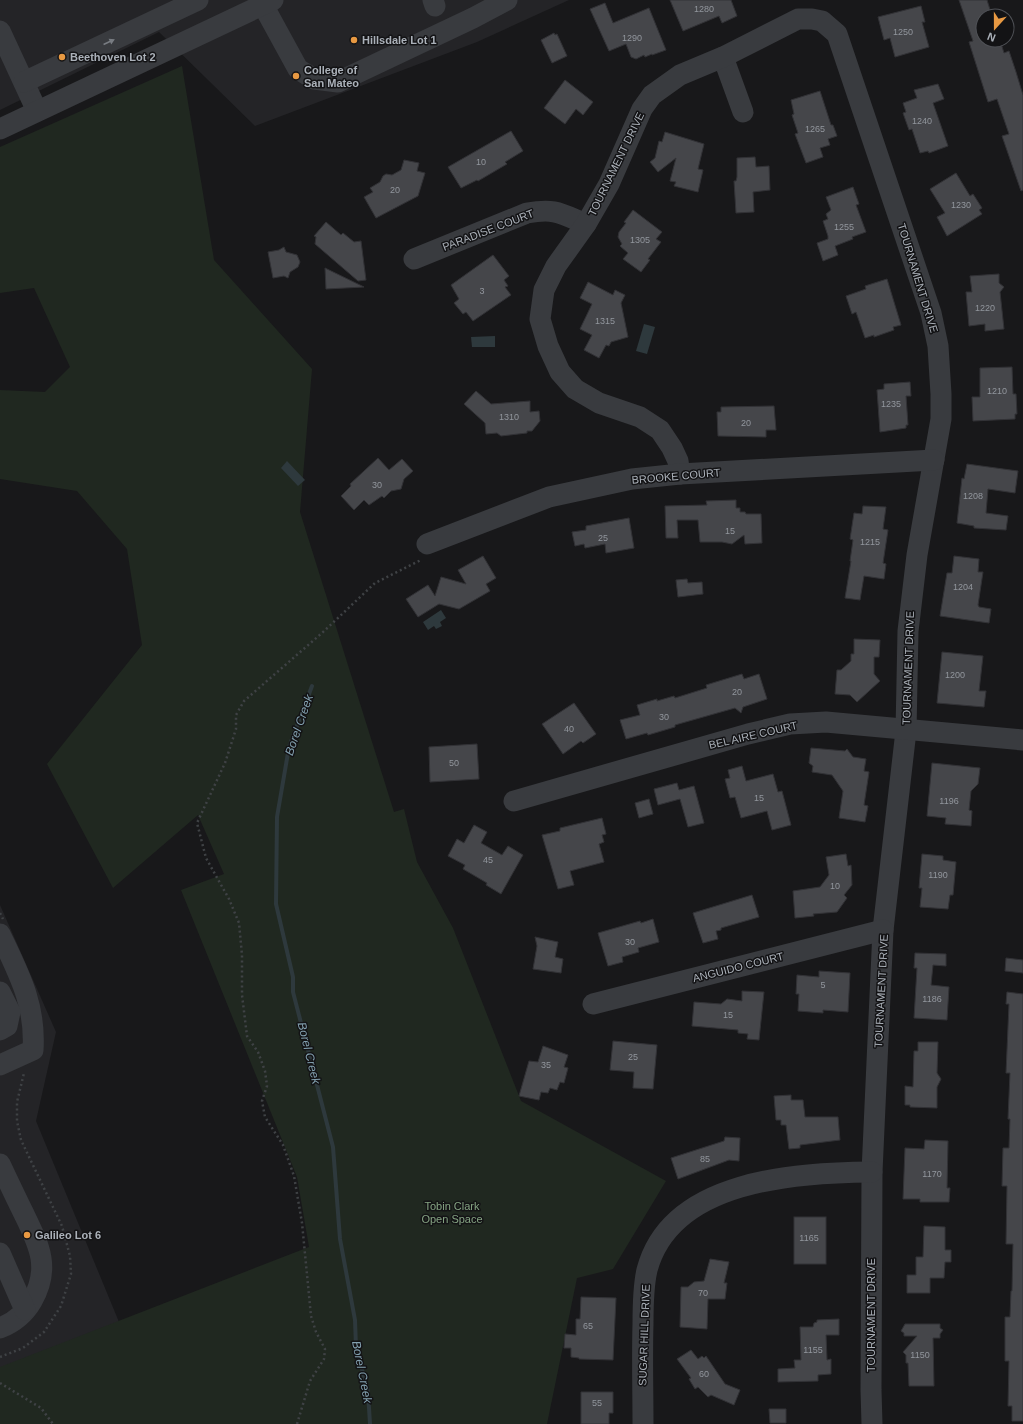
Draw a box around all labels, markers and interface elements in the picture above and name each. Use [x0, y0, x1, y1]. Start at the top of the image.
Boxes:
house number: 1280 [694, 4, 714, 14]
north arrow [975, 8, 1015, 48]
house number: 1250 [893, 27, 913, 37]
text: N [986, 30, 997, 44]
house number: 1290 [622, 33, 642, 43]
place label: Hillsdale Lot 1 [362, 34, 437, 46]
marker: Hillsdale Lot 1 [349, 35, 359, 45]
one-way arrow [104, 39, 115, 45]
place label: Beethoven Lot 2 [70, 51, 156, 63]
marker: Beethoven Lot 2 [57, 52, 67, 62]
place label: College of San Mateo [304, 64, 359, 89]
marker: College of San Mateo [291, 71, 301, 81]
street label: TOURNAMENT DRIVE [586, 110, 646, 218]
house number: 1240 [912, 116, 932, 126]
house number: 1265 [805, 124, 825, 134]
house number: 10 [476, 157, 486, 167]
house number: 20 [390, 185, 400, 195]
house number: 1230 [951, 200, 971, 210]
street label: PARADISE COURT [441, 207, 536, 253]
house number: 1255 [834, 222, 854, 232]
street label: TOURNAMENT DRIVE [896, 222, 940, 334]
house number: 1305 [630, 235, 650, 245]
house number: 3 [479, 286, 485, 296]
house number: 1220 [975, 303, 995, 313]
house number: 1315 [595, 316, 615, 326]
house number: 1210 [987, 386, 1007, 396]
house number: 1235 [881, 399, 901, 409]
house number: 1310 [499, 412, 519, 422]
house number: 20 [741, 418, 751, 428]
street label: BROOKE COURT [631, 466, 721, 486]
house number: 30 [372, 480, 382, 490]
house number: 1208 [963, 491, 983, 501]
house number: 15 [725, 526, 735, 536]
house number: 25 [598, 533, 608, 543]
house number: 1215 [860, 537, 880, 547]
house number: 1204 [953, 582, 973, 592]
street label: TOURNAMENT DRIVE [900, 611, 916, 725]
house number: 1200 [945, 670, 965, 680]
house number: 20 [732, 687, 742, 697]
water label: Borel Creek [282, 692, 316, 757]
house number: 30 [659, 712, 669, 722]
street label: BEL AIRE COURT [708, 719, 799, 751]
house number: 40 [564, 724, 574, 734]
house number: 50 [449, 758, 459, 768]
house number: 15 [754, 793, 764, 803]
house number: 1196 [939, 796, 959, 806]
house number: 45 [483, 855, 493, 865]
house number: 1190 [928, 870, 948, 880]
house number: 10 [830, 881, 840, 891]
street label: TOURNAMENT DRIVE [872, 934, 890, 1048]
house number: 30 [625, 937, 635, 947]
street label: ANGUIDO COURT [691, 950, 785, 984]
house number: 5 [820, 980, 826, 990]
house number: 1186 [922, 994, 942, 1004]
house number: 15 [723, 1010, 733, 1020]
water label: Borel Creek [295, 1021, 324, 1086]
house number: 25 [628, 1052, 638, 1062]
house number: 35 [541, 1060, 551, 1070]
house number: 85 [700, 1154, 710, 1164]
house number: 1170 [922, 1169, 942, 1179]
park label: Tobin Clark Open Space [421, 1200, 483, 1225]
place label: Galileo Lot 6 [35, 1229, 101, 1241]
marker: Galileo Lot 6 [22, 1230, 32, 1240]
house number: 1165 [799, 1233, 819, 1243]
street label: TOURNAMENT DRIVE [865, 1258, 877, 1372]
street label: SUGAR HILL DRIVE [636, 1284, 652, 1386]
house number: 70 [698, 1288, 708, 1298]
house number: 65 [583, 1321, 593, 1331]
water label: Borel Creek [349, 1340, 375, 1405]
house number: 1155 [803, 1345, 823, 1355]
house number: 1150 [910, 1350, 930, 1360]
house number: 60 [699, 1369, 709, 1379]
house number: 55 [592, 1398, 602, 1408]

